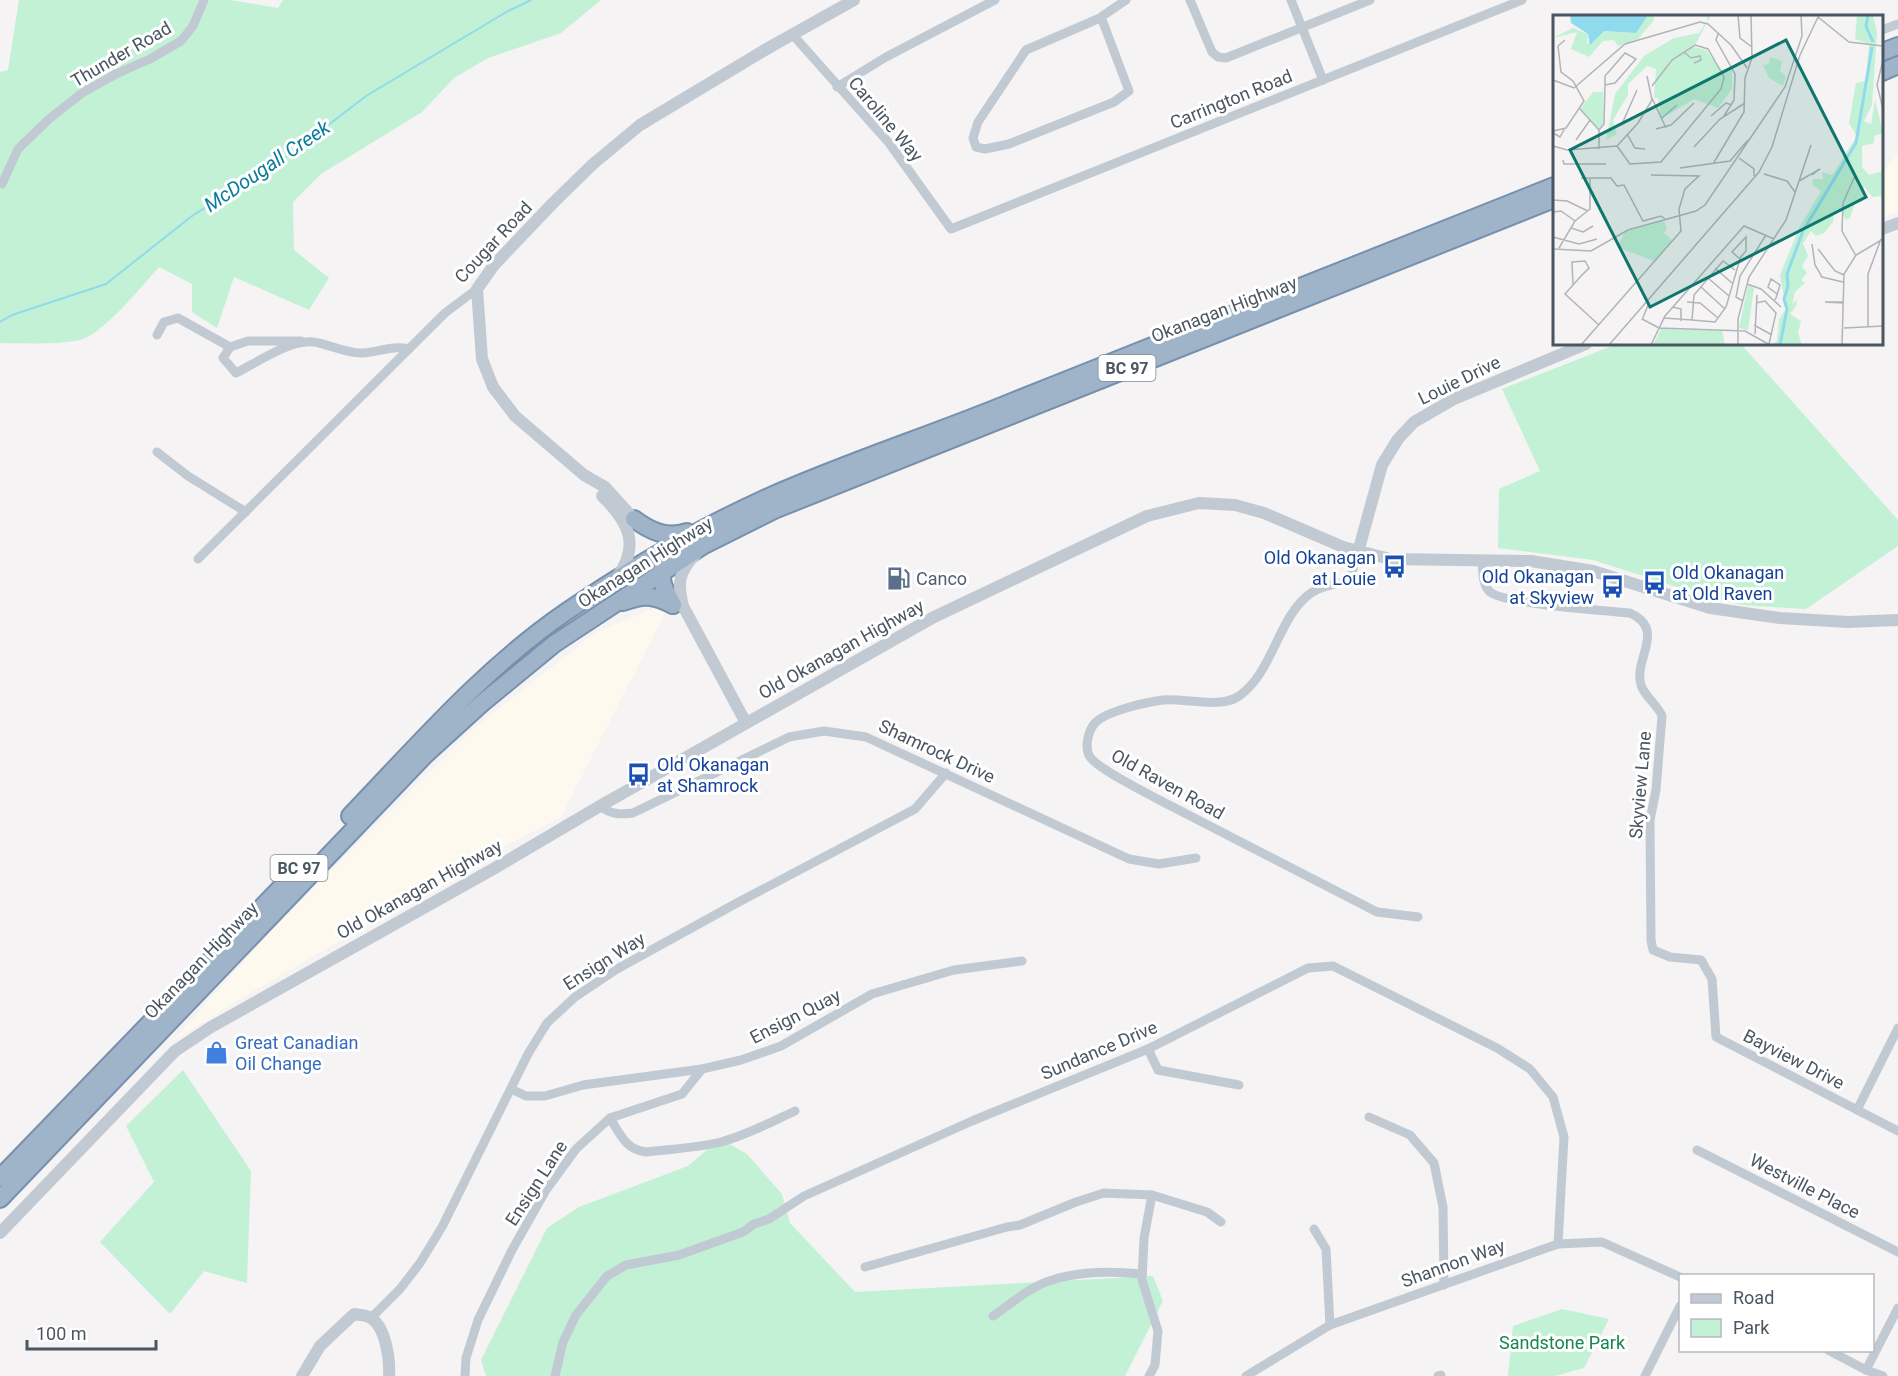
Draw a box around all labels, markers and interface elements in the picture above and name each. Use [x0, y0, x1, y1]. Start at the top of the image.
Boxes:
inset map [1553, 15, 1883, 345]
street label: Thunder Road [67, 17, 175, 91]
street label: Carrington Road [1167, 65, 1295, 133]
street label: Caroline Way [844, 72, 928, 166]
water label: McDougall Creek [199, 114, 336, 217]
street label: Cougar Road [450, 197, 536, 287]
street label: Okanagan Highway [1148, 271, 1300, 346]
street label: Louie Drive [1415, 351, 1503, 409]
road number: BC 97 [1098, 355, 1156, 381]
street label: Okanagan Highway [574, 512, 716, 612]
place label: Old Okanagan at Louie [1264, 547, 1376, 589]
bus stop icon: Old Okanagan at Louie [1381, 554, 1407, 580]
place label: Old Okanagan at Old Raven [1672, 562, 1784, 604]
fuel station icon: Canco [885, 565, 911, 591]
place label: Old Okanagan at Skyview [1482, 566, 1594, 608]
place label: Canco [916, 568, 967, 589]
bus stop icon: Old Okanagan at Old Raven [1641, 569, 1667, 595]
bus stop icon: Old Okanagan at Skyview [1599, 573, 1625, 599]
street label: Old Okanagan Highway [755, 595, 928, 703]
street label: Shamrock Drive [876, 715, 998, 787]
street label: Skyview Lane [1625, 730, 1655, 840]
street label: Old Raven Road [1108, 744, 1228, 824]
place label: Old Okanagan at Shamrock [657, 754, 769, 796]
bus stop icon: Old Okanagan at Shamrock [626, 761, 652, 787]
street label: Old Okanagan Highway [333, 835, 506, 943]
road number: BC 97 [270, 855, 328, 881]
street label: Okanagan Highway [140, 897, 262, 1023]
street label: Ensign Way [559, 927, 649, 994]
street label: Ensign Quay [746, 984, 844, 1048]
street label: Sundance Drive [1038, 1016, 1160, 1084]
street label: Bayview Drive [1740, 1025, 1848, 1093]
place label: Great Canadian Oil Change [235, 1032, 358, 1074]
shop icon: Great Canadian Oil Change [204, 1039, 230, 1065]
street label: Ensign Lane [501, 1136, 571, 1230]
street label: Westville Place [1746, 1149, 1864, 1223]
street label: Shannon Way [1398, 1234, 1508, 1291]
legend [1679, 1274, 1874, 1352]
text: Road [1733, 1287, 1774, 1308]
scale bar [27, 1313, 156, 1351]
text: Park [1733, 1317, 1770, 1338]
text: 100 m [36, 1323, 87, 1344]
park label: Sandstone Park [1499, 1332, 1626, 1353]

